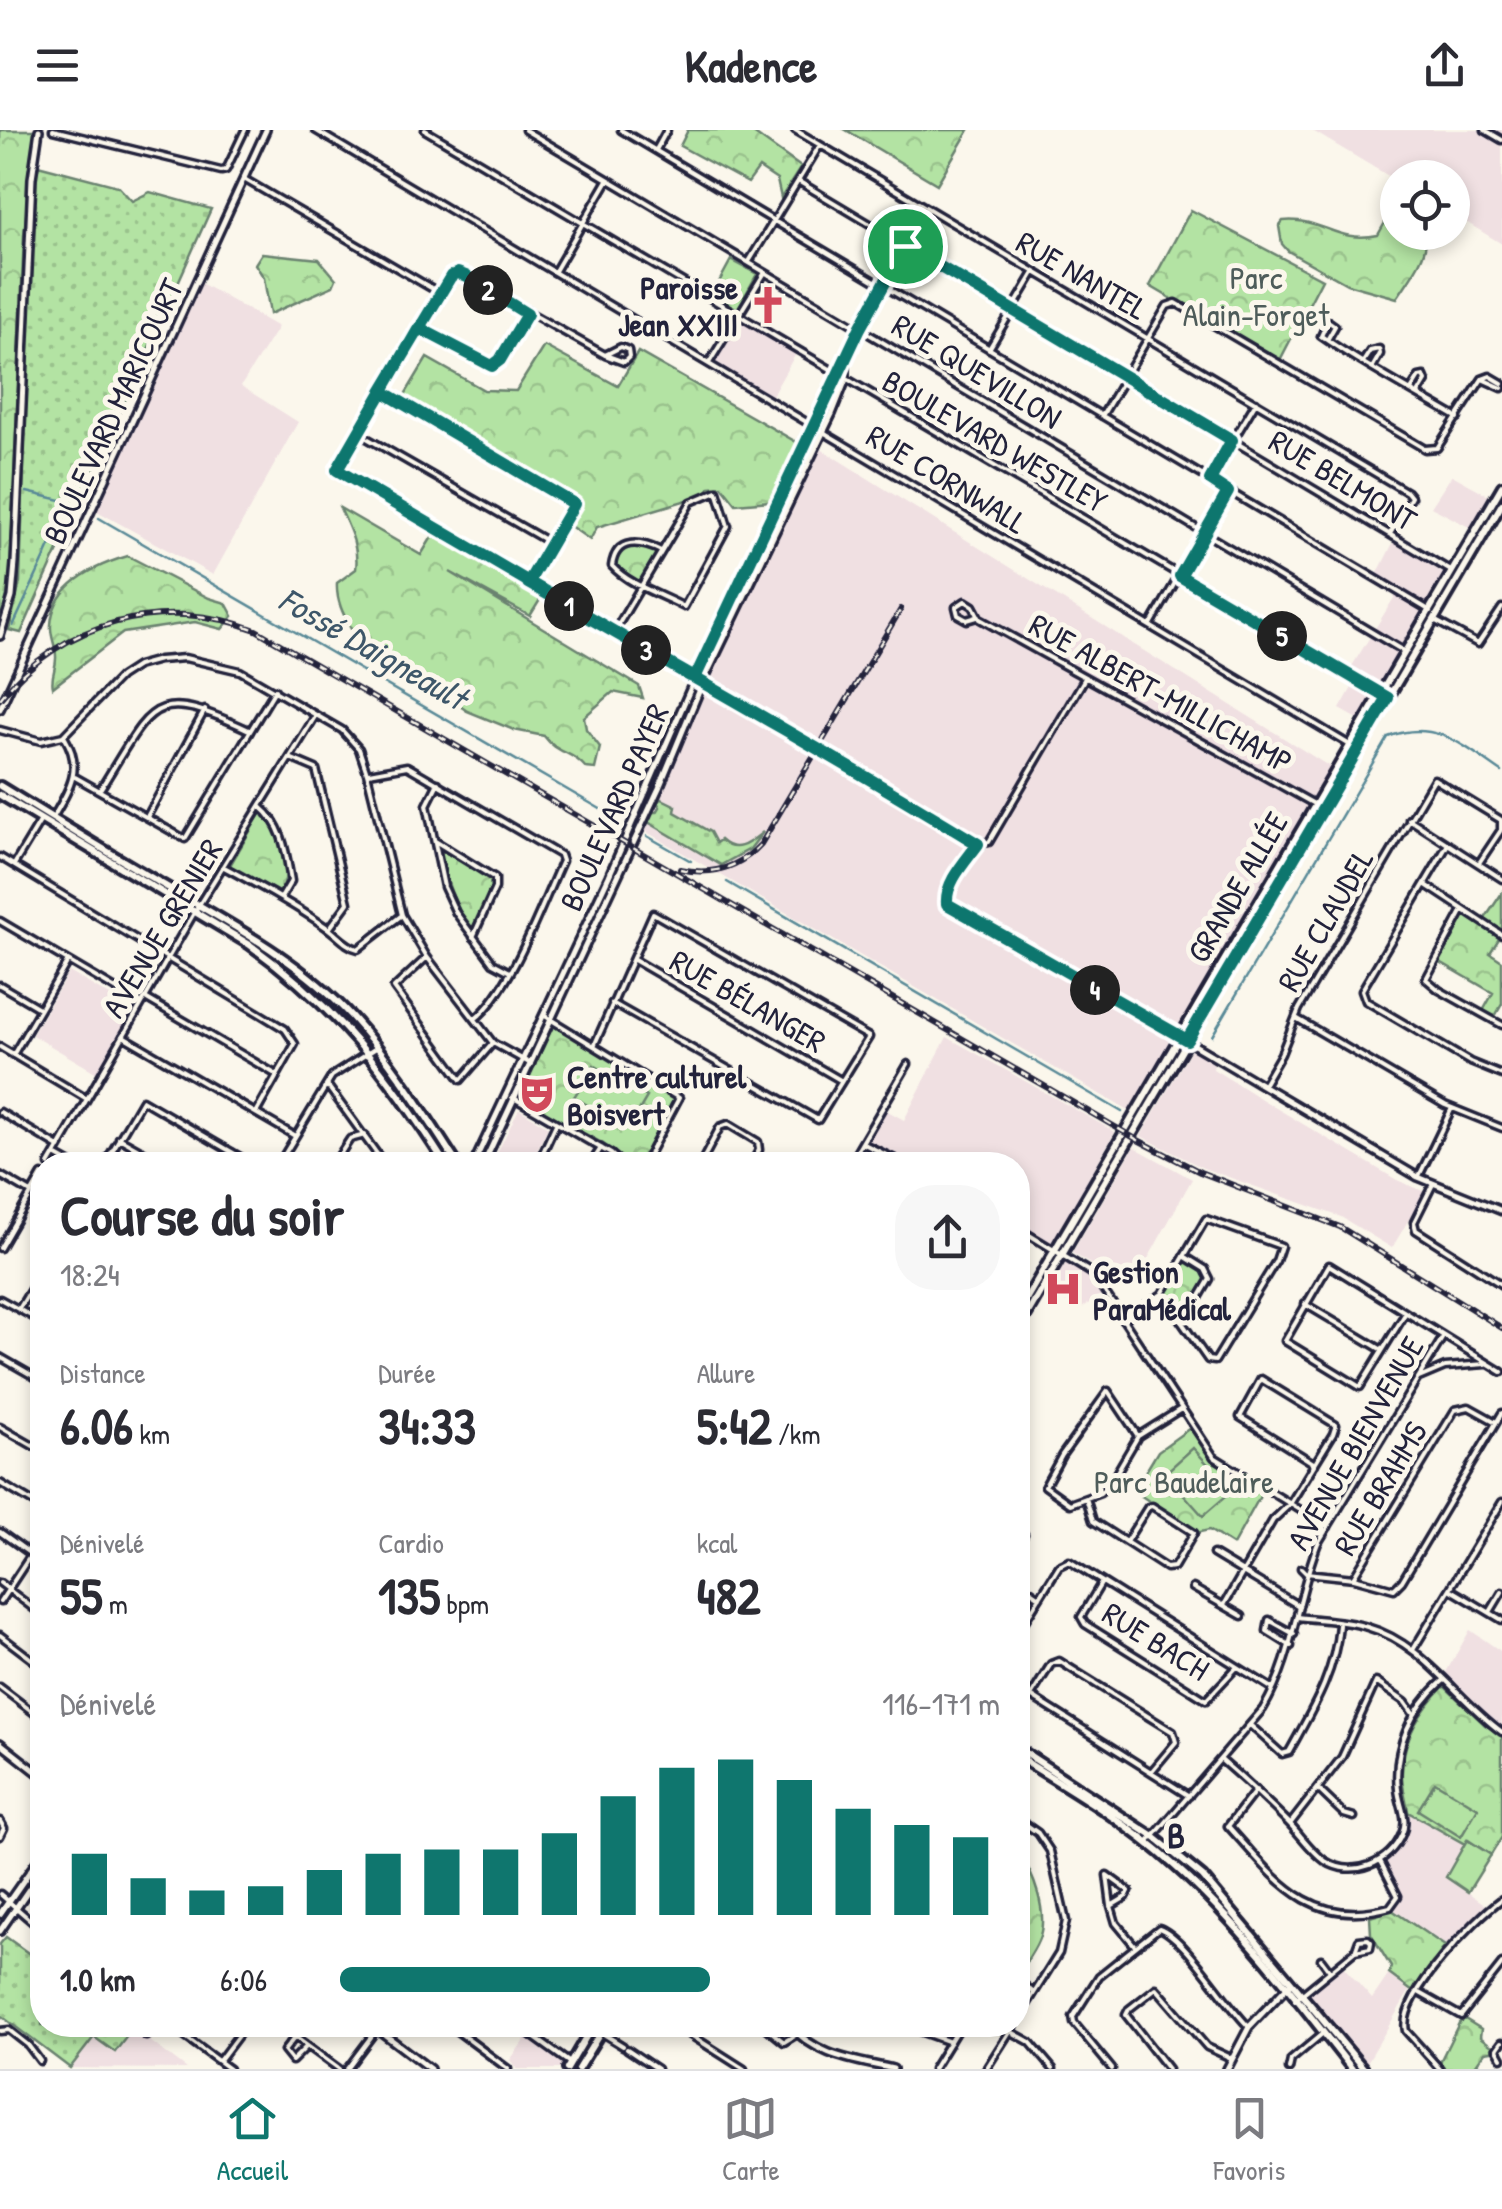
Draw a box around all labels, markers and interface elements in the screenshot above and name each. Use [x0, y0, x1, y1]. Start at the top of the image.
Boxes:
text: Kadence [685, 35, 817, 96]
icon: menu [30, 38, 85, 93]
icon: share [1417, 38, 1472, 93]
map controls [1380, 160, 1470, 250]
button: locate [1380, 160, 1470, 250]
pin [863, 204, 948, 289]
icon: arrive [878, 219, 933, 274]
street label: RUE NANTEL [1009, 220, 1155, 330]
park label: Parc Alain-Forget [1183, 256, 1330, 336]
pin: 2 [463, 265, 513, 315]
place label: Paroisse Jean XXIII [618, 266, 738, 346]
street label: BOULEVARD MARICOURT [33, 271, 194, 550]
text: 2 [481, 271, 495, 309]
church icon: Paroisse Jean XXIII [747, 284, 789, 326]
street label: RUE QUEVILLON [884, 304, 1070, 438]
street label: BOULEVARD WESTLEY [875, 359, 1115, 523]
street label: RUE CORNWALL [859, 414, 1035, 544]
street label: RUE BELMONT [1261, 419, 1426, 541]
water label: Fossé Daigneault [271, 575, 479, 723]
pin: 1 [544, 581, 594, 631]
text: 1 [564, 587, 574, 625]
street label: RUE ALBERT-MILLICHAMP [1022, 603, 1300, 783]
pin: 5 [1257, 611, 1307, 661]
text: 5 [1276, 617, 1288, 655]
pin: 3 [621, 625, 671, 675]
text: 3 [640, 631, 652, 669]
street label: BOULEVARD PAYER [549, 697, 679, 917]
street label: GRANDE ALLÉE [1177, 804, 1297, 970]
street label: AVENUE GRENIER [92, 831, 232, 1025]
street label: RUE CLAUDEL [1267, 841, 1383, 999]
street label: RUE BÉLANGER [663, 939, 833, 1063]
pin: 4 [1070, 965, 1120, 1015]
text: 4 [1090, 971, 1100, 1009]
place label: Centre culturel Boisvert [567, 1055, 748, 1135]
theatre icon: Centre culturel Boisvert [516, 1073, 558, 1115]
text: Course du soir [60, 1178, 344, 1252]
button: share [895, 1185, 1000, 1290]
place label: Gestion ParaMédical [1093, 1250, 1232, 1330]
text: 18:24 [60, 1253, 120, 1296]
hospital icon: Gestion ParaMédical [1042, 1268, 1084, 1310]
street label: AVENUE BIENVENUE [1276, 1328, 1434, 1558]
text: Distance [60, 1354, 146, 1392]
text: Durée [378, 1354, 436, 1392]
text: Allure [697, 1354, 756, 1392]
text: 6.06 [60, 1392, 133, 1460]
text: 34:33 [378, 1392, 476, 1460]
text: 5:42 [697, 1392, 772, 1460]
street label: RUE BRAHMS [1323, 1413, 1437, 1563]
text: km [133, 1415, 170, 1453]
text: /km [772, 1415, 821, 1453]
park label: Parc Baudelaire [1094, 1460, 1274, 1503]
text: Dénivelé [60, 1524, 144, 1562]
text: Cardio [378, 1524, 444, 1562]
text: kcal [697, 1524, 738, 1562]
text: 55 [60, 1562, 102, 1630]
text: 135 [378, 1562, 440, 1630]
text: 482 [697, 1562, 760, 1630]
text: m [102, 1585, 128, 1623]
text: bpm [440, 1585, 489, 1623]
street label: RUE BACH [1095, 1592, 1217, 1690]
text: Dénivelé [60, 1682, 156, 1725]
text: 116–171 m [882, 1682, 1000, 1725]
district label: B [1167, 1812, 1185, 1859]
text: 1.0 km [60, 1958, 135, 2001]
text: 6:06 [220, 1958, 267, 2001]
tab: Accueil [217, 2091, 288, 2189]
tab: Carte [722, 2091, 780, 2189]
tab: Favoris [1213, 2091, 1285, 2189]

